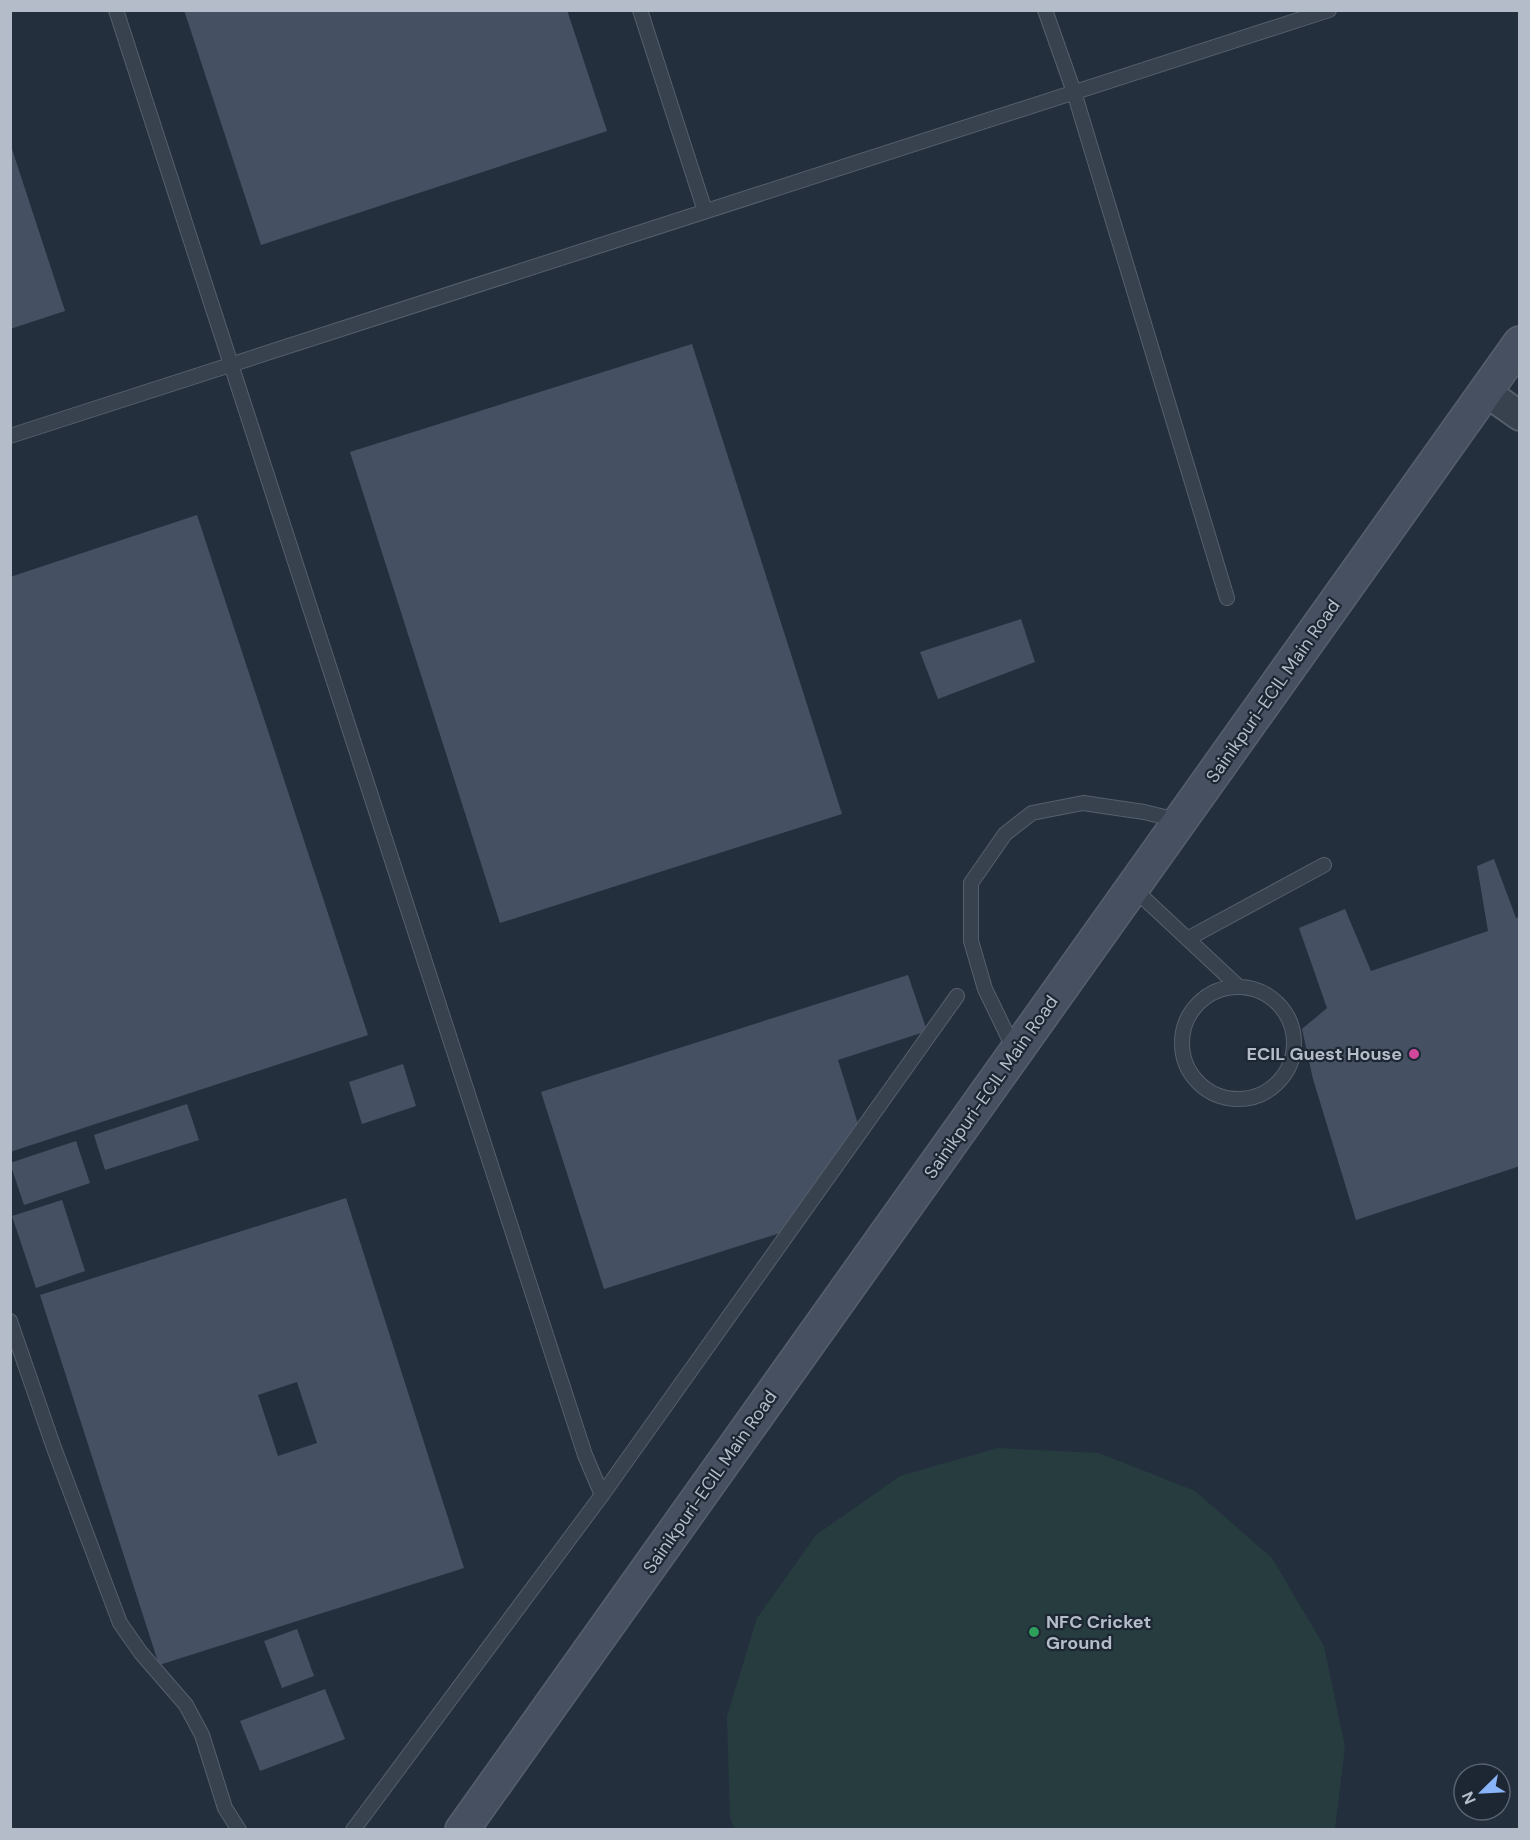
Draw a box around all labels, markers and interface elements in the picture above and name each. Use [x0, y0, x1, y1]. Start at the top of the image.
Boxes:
street label: Sainikpuri-ECIL Main Road [1201, 595, 1345, 787]
street label: Sainikpuri-ECIL Main Road [919, 991, 1063, 1183]
place label: ECIL Guest House [1246, 1042, 1402, 1066]
marker: ECIL Guest House [1407, 1047, 1421, 1061]
street label: Sainikpuri-ECIL Main Road [638, 1386, 782, 1578]
place label: NFC Cricket Ground [1046, 1610, 1151, 1655]
marker: NFC Cricket Ground [1027, 1625, 1041, 1639]
north arrow [1452, 1762, 1512, 1822]
text: N [1457, 1788, 1481, 1807]

